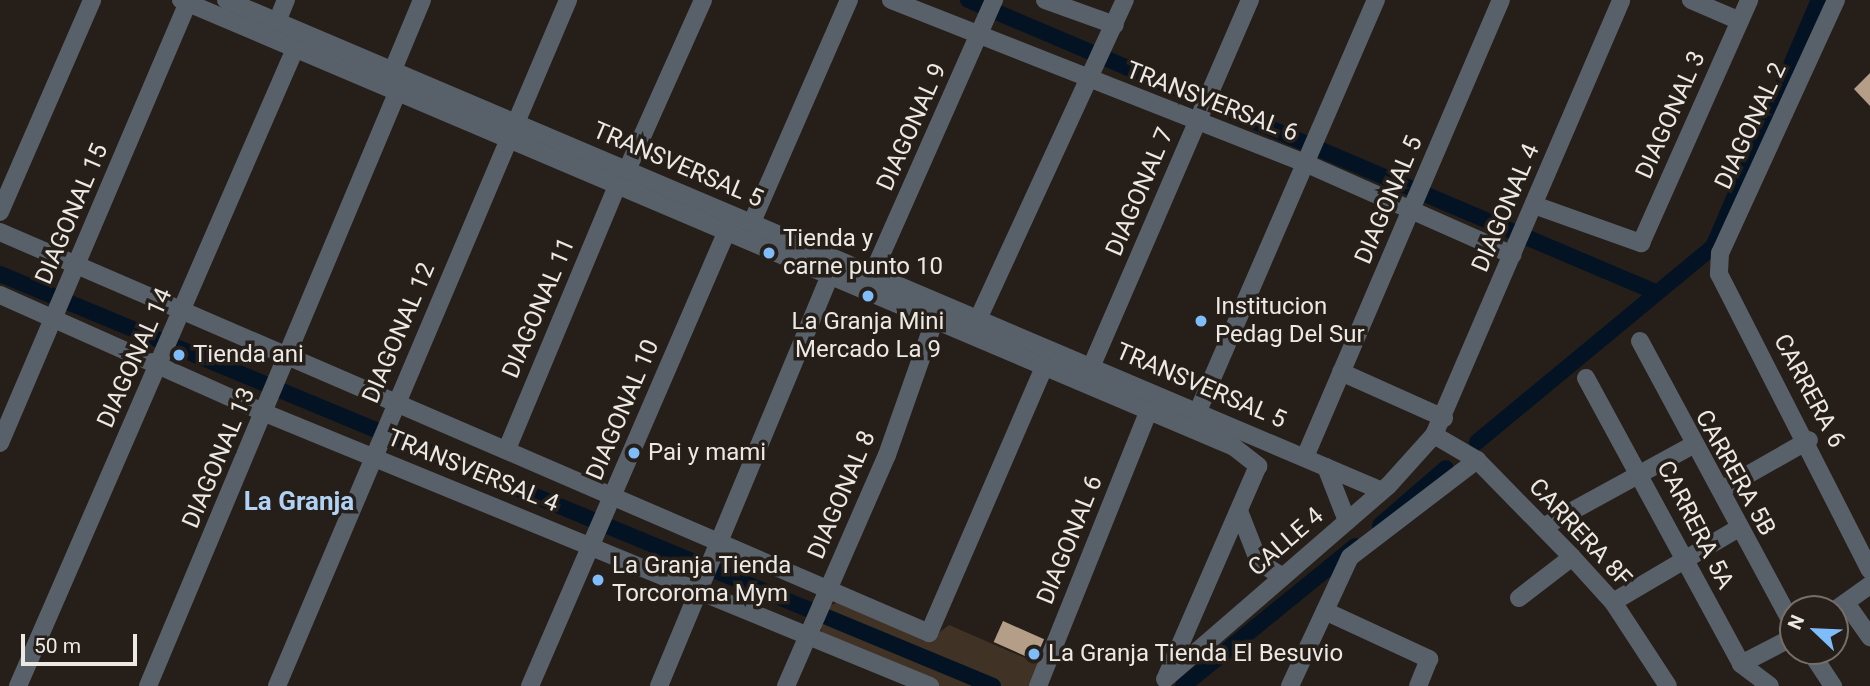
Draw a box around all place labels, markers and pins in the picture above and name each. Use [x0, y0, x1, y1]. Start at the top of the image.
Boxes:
place label: Tienda y carne punto 10 [783, 225, 943, 281]
marker: Tienda y carne punto 10 [761, 245, 777, 261]
marker: La Granja Mini Mercado La 9 [860, 288, 876, 304]
place label: Institucion Pedag Del Sur [1215, 293, 1365, 349]
place label: La Granja Mini Mercado La 9 [792, 308, 944, 364]
marker: Institucion Pedag Del Sur [1193, 313, 1209, 329]
place label: Tienda ani [193, 341, 304, 369]
marker: Tienda ani [171, 347, 187, 363]
place label: Pai y mami [648, 439, 766, 467]
marker: Pai y mami [626, 445, 642, 461]
place label: La Granja Tienda Torcoroma Mym [612, 552, 792, 608]
marker: La Granja Tienda Torcoroma Mym [590, 572, 606, 588]
place label: La Granja Tienda El Besuvio [1048, 640, 1344, 668]
marker: La Granja Tienda El Besuvio [1026, 646, 1042, 662]

